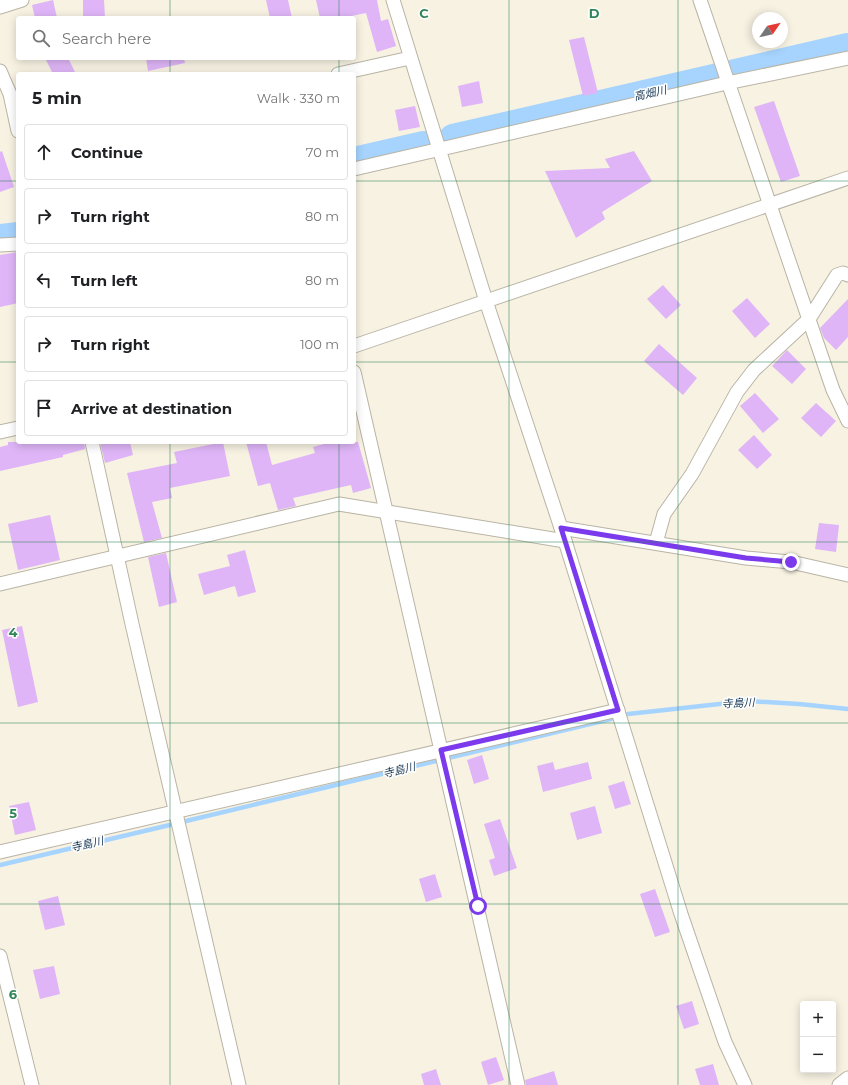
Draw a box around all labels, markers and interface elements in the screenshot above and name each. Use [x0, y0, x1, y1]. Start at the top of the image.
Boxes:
text: C [419, 5, 429, 21]
text: D [589, 5, 600, 21]
north arrow [752, 12, 788, 48]
search box [16, 16, 356, 60]
icon: search [30, 27, 52, 49]
text: Search here [62, 29, 151, 48]
water label: 高畑川 [632, 82, 669, 104]
text: 5 min [32, 88, 82, 108]
text: Walk · 330 m [257, 90, 340, 106]
icon: ahead [33, 141, 55, 163]
text: Continue [71, 143, 143, 162]
text: 70 m [306, 144, 339, 160]
icon: right [33, 205, 55, 227]
text: Turn right [71, 207, 150, 226]
text: 80 m [305, 208, 339, 224]
icon: left [33, 269, 55, 291]
text: Turn left [71, 271, 138, 290]
text: 80 m [305, 272, 339, 288]
icon: right [33, 333, 55, 355]
text: Turn right [71, 335, 150, 354]
text: 100 m [300, 336, 339, 352]
icon: arrive [33, 397, 55, 419]
text: Arrive at destination [71, 399, 232, 418]
route end [782, 553, 800, 571]
text: 4 [9, 624, 18, 640]
water label: 寺島川 [721, 695, 756, 711]
water label: 寺島川 [381, 759, 418, 781]
text: 5 [9, 805, 17, 821]
water label: 寺島川 [69, 833, 106, 855]
route start [469, 897, 487, 915]
text: 6 [9, 986, 18, 1002]
map controls [800, 1001, 836, 1073]
button: + [800, 1001, 836, 1037]
button: − [800, 1037, 836, 1073]

